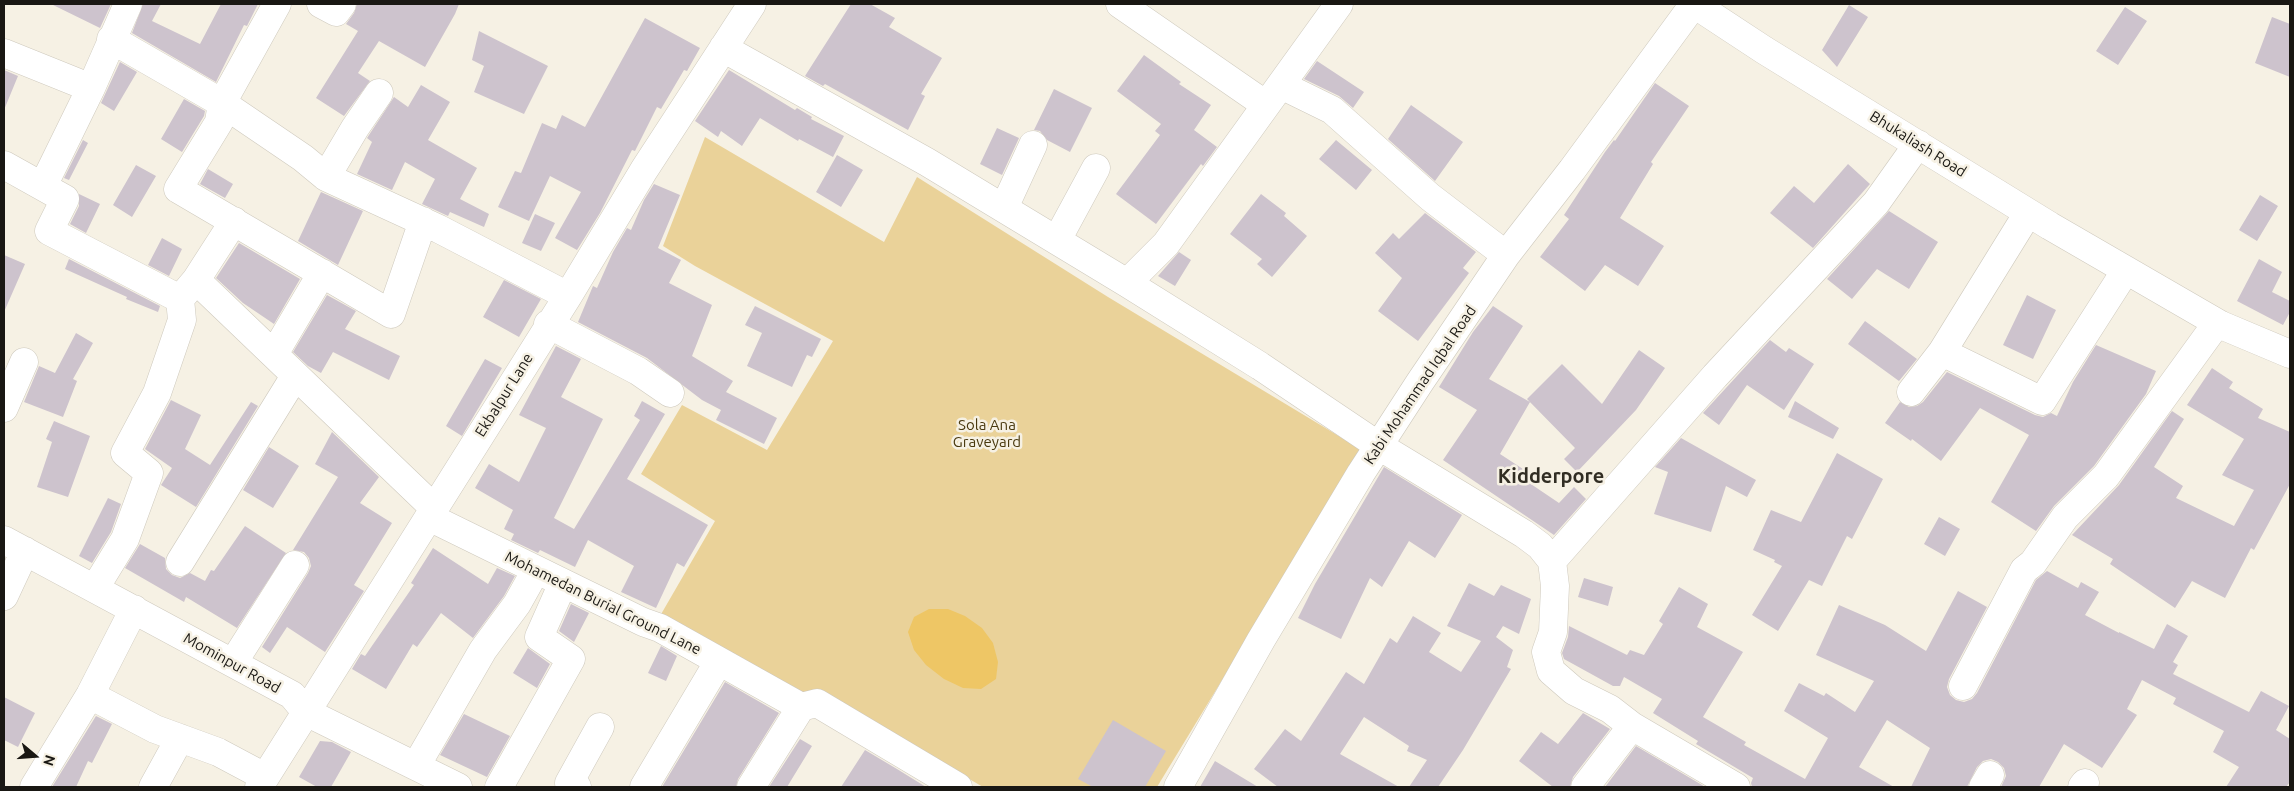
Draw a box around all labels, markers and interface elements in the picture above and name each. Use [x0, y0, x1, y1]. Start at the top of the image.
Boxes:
street label: Bhukaliash Road [1866, 107, 1970, 181]
street label: Kabi Mohammad Iqbal Road [1360, 302, 1480, 468]
street label: Ekbalpur Lane [471, 350, 537, 440]
park label: Sola Ana Graveyard [953, 416, 1021, 451]
district label: Kidderpore [1498, 464, 1604, 488]
street label: Mohamedan Burial Ground Lane [502, 548, 704, 658]
street label: Mominpur Road [180, 629, 284, 697]
north arrow [10, 731, 60, 781]
text: N [40, 753, 58, 768]

